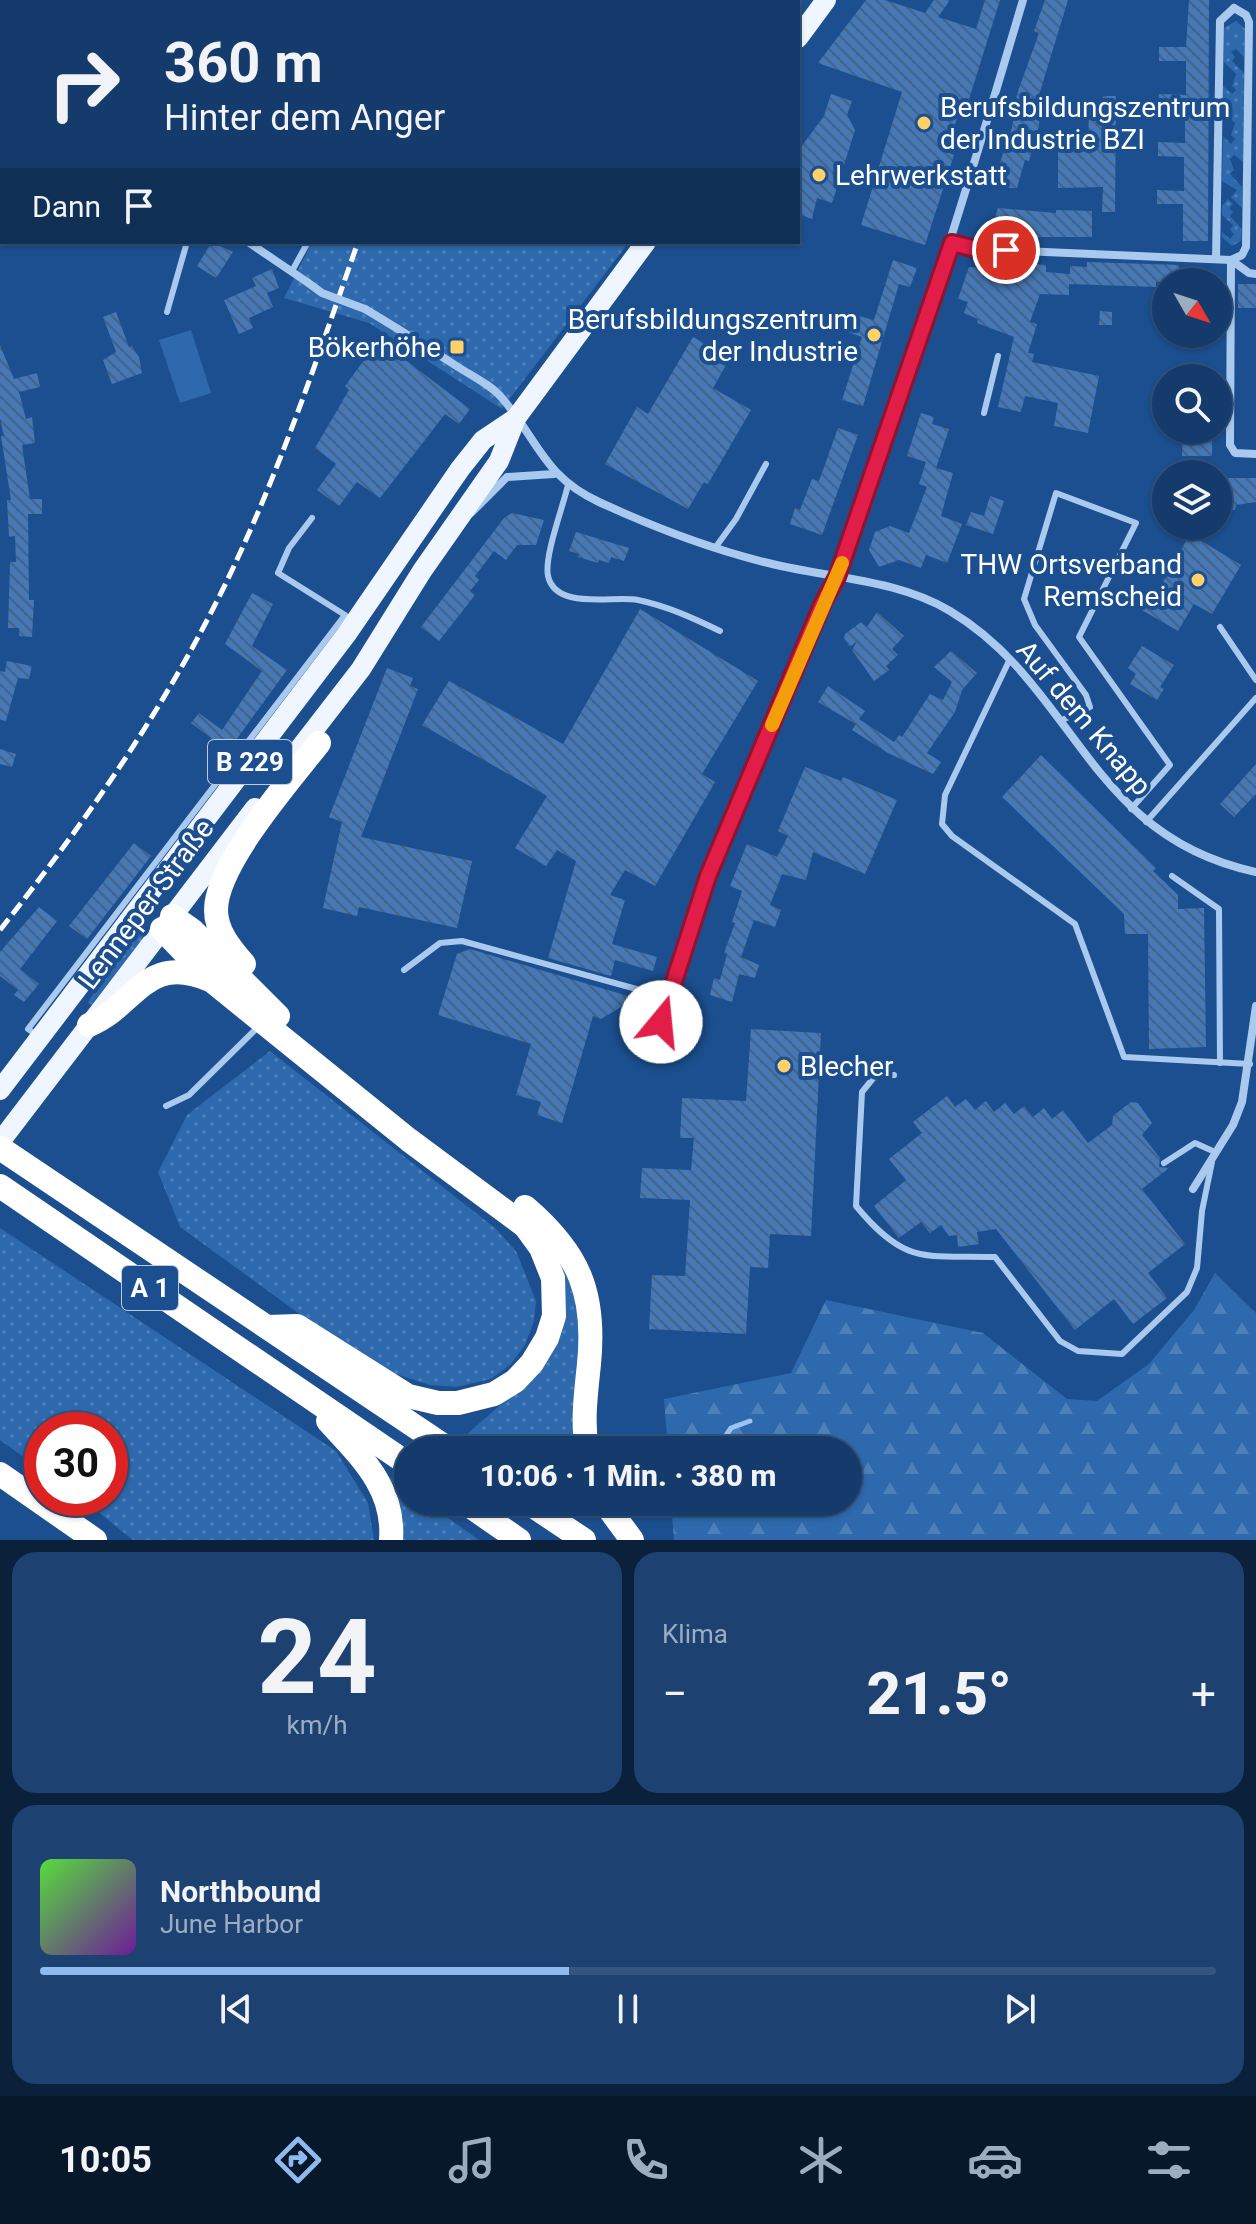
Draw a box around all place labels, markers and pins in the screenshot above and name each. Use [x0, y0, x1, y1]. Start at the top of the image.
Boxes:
place label: Berufsbildungszentrum der Industrie BZI [940, 91, 1230, 156]
marker: Berufsbildungszentrum der Industrie BZI [915, 114, 933, 132]
place label: Lehrwerkstatt [835, 159, 1007, 192]
marker: Lehrwerkstatt [810, 166, 828, 184]
pin [972, 216, 1040, 284]
place label: Berufsbildungszentrum der Industrie [568, 303, 858, 368]
marker: Berufsbildungszentrum der Industrie [865, 326, 883, 344]
place label: Bökerhöhe [308, 331, 441, 364]
marker: Bökerhöhe [448, 338, 466, 356]
place label: THW Ortsverband Remscheid [961, 548, 1182, 613]
marker: THW Ortsverband Remscheid [1189, 571, 1207, 589]
place label: Blecher [800, 1050, 894, 1083]
marker: Blecher [775, 1057, 793, 1075]

